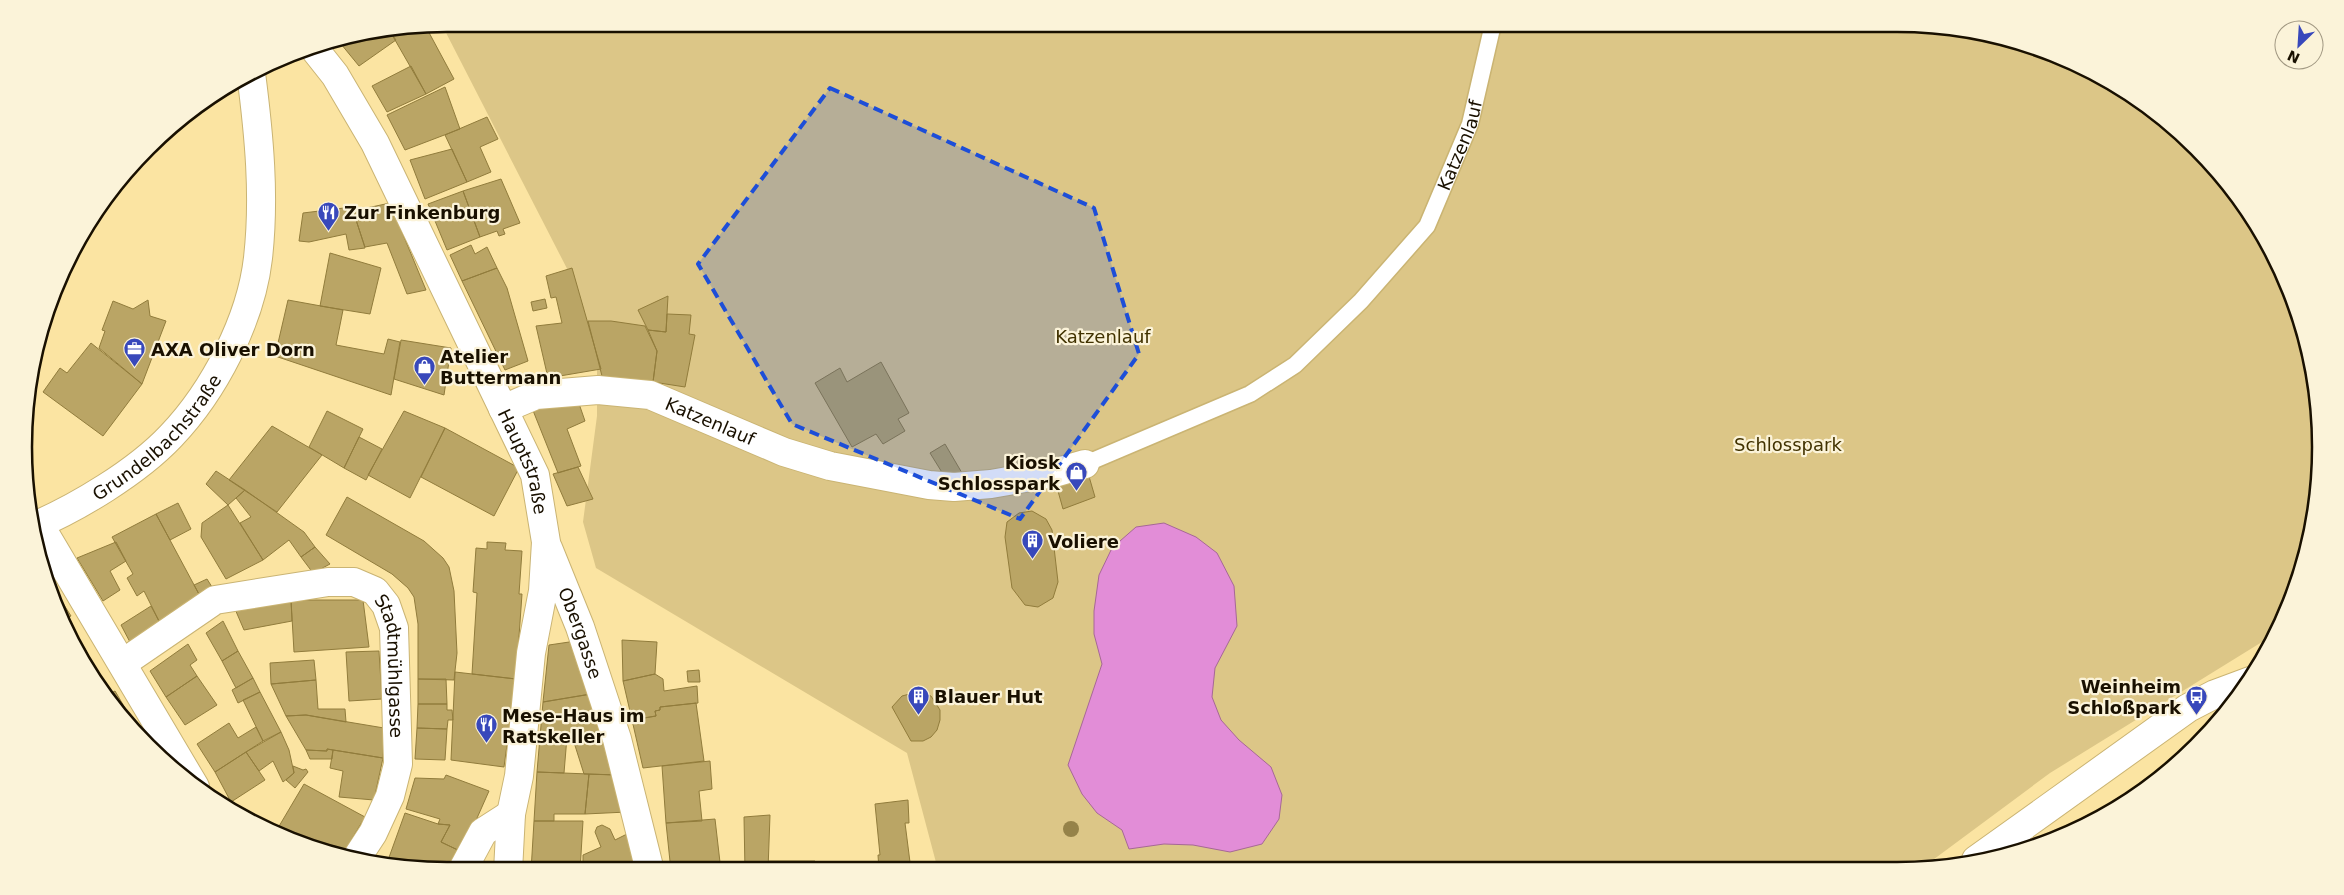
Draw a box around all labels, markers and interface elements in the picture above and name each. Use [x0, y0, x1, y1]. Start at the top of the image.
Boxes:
north arrow [2274, 20, 2324, 70]
text: N [2285, 47, 2302, 67]
street label: Katzenlauf [1433, 97, 1486, 193]
restaurant icon: Zur Finkenburg [316, 200, 340, 231]
place label: Zur Finkenburg [344, 202, 500, 223]
park label: Katzenlauf [1055, 326, 1151, 347]
office icon: AXA Oliver Dorn [123, 337, 147, 368]
place label: AXA Oliver Dorn [151, 339, 315, 360]
place label: Atelier Buttermann [440, 346, 561, 388]
shop icon: Atelier Buttermann [412, 354, 436, 385]
street label: Grundelbachstraße [88, 370, 225, 504]
street label: Katzenlauf [662, 392, 759, 449]
street label: Hauptstraße [494, 405, 552, 516]
park label: Schlosspark [1734, 434, 1842, 455]
place label: Kiosk Schlosspark [938, 452, 1061, 494]
shop icon: Kiosk Schlosspark [1064, 460, 1088, 491]
building icon: Voliere [1020, 529, 1044, 560]
place label: Voliere [1048, 531, 1119, 552]
street label: Obergasse [554, 584, 607, 681]
street label: Stadtmühlgasse [371, 589, 408, 738]
place label: Weinheim Schloßpark [2067, 676, 2182, 718]
building icon: Blauer Hut [906, 684, 930, 715]
bus stop icon: Weinheim Schloßpark [2185, 684, 2209, 715]
place label: Blauer Hut [934, 686, 1043, 707]
place label: Mese-Haus im Ratskeller [502, 705, 644, 747]
restaurant icon: Mese-Haus im Ratskeller [474, 713, 498, 744]

